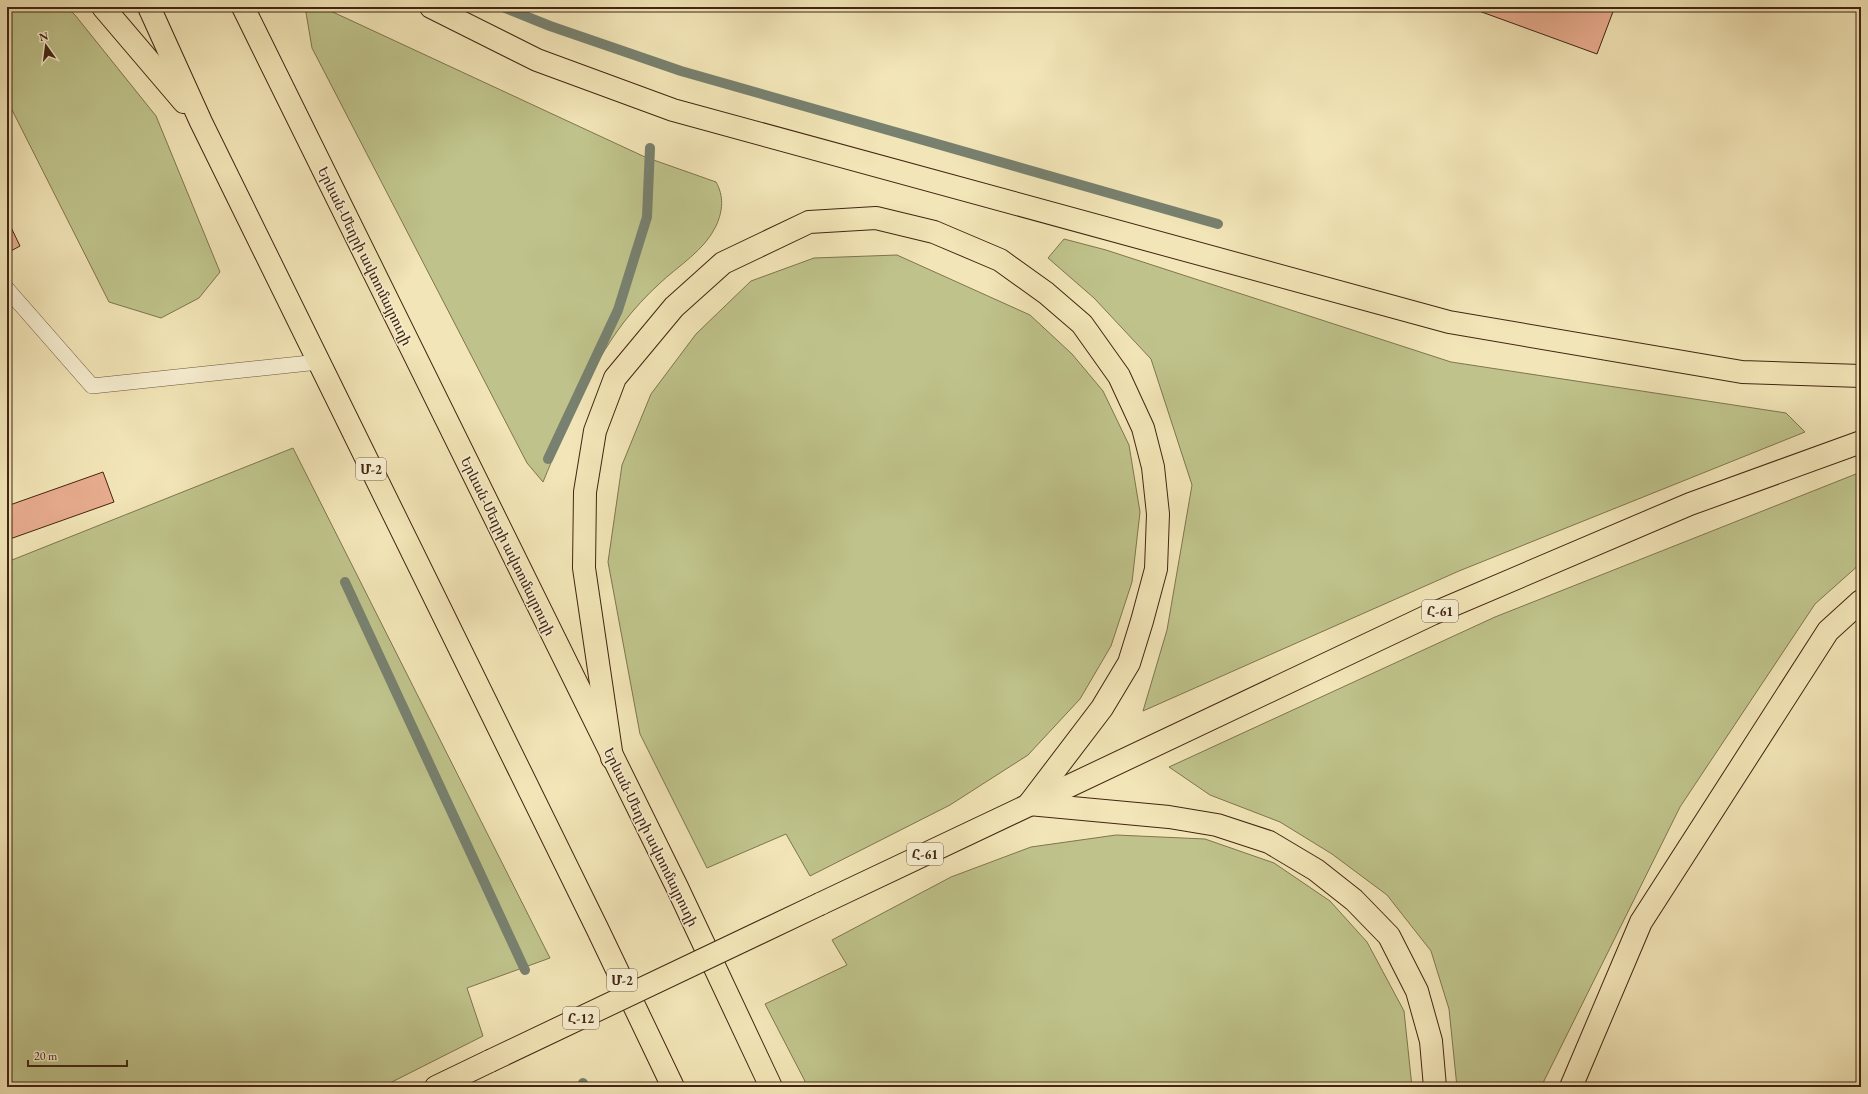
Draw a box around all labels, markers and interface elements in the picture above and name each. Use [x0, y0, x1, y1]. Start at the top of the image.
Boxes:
north arrow [26, 26, 66, 66]
text: N [38, 28, 50, 44]
street label: Երևան-Մեղրի ավտոմայրուղի [314, 164, 416, 348]
street label: Երևան-Մեղրի ավտոմայրուղի [457, 454, 559, 638]
road number: Մ-2 [356, 458, 386, 480]
road number: Հ-61 [1422, 600, 1458, 622]
street label: Երևան-Մեղրի ավտոմայրուղի [600, 745, 702, 929]
road number: Հ-61 [907, 843, 943, 865]
road number: Մ-2 [607, 969, 637, 991]
road number: Հ-12 [563, 1007, 599, 1029]
scale bar [28, 1042, 127, 1068]
text: 20 m [34, 1048, 58, 1064]

